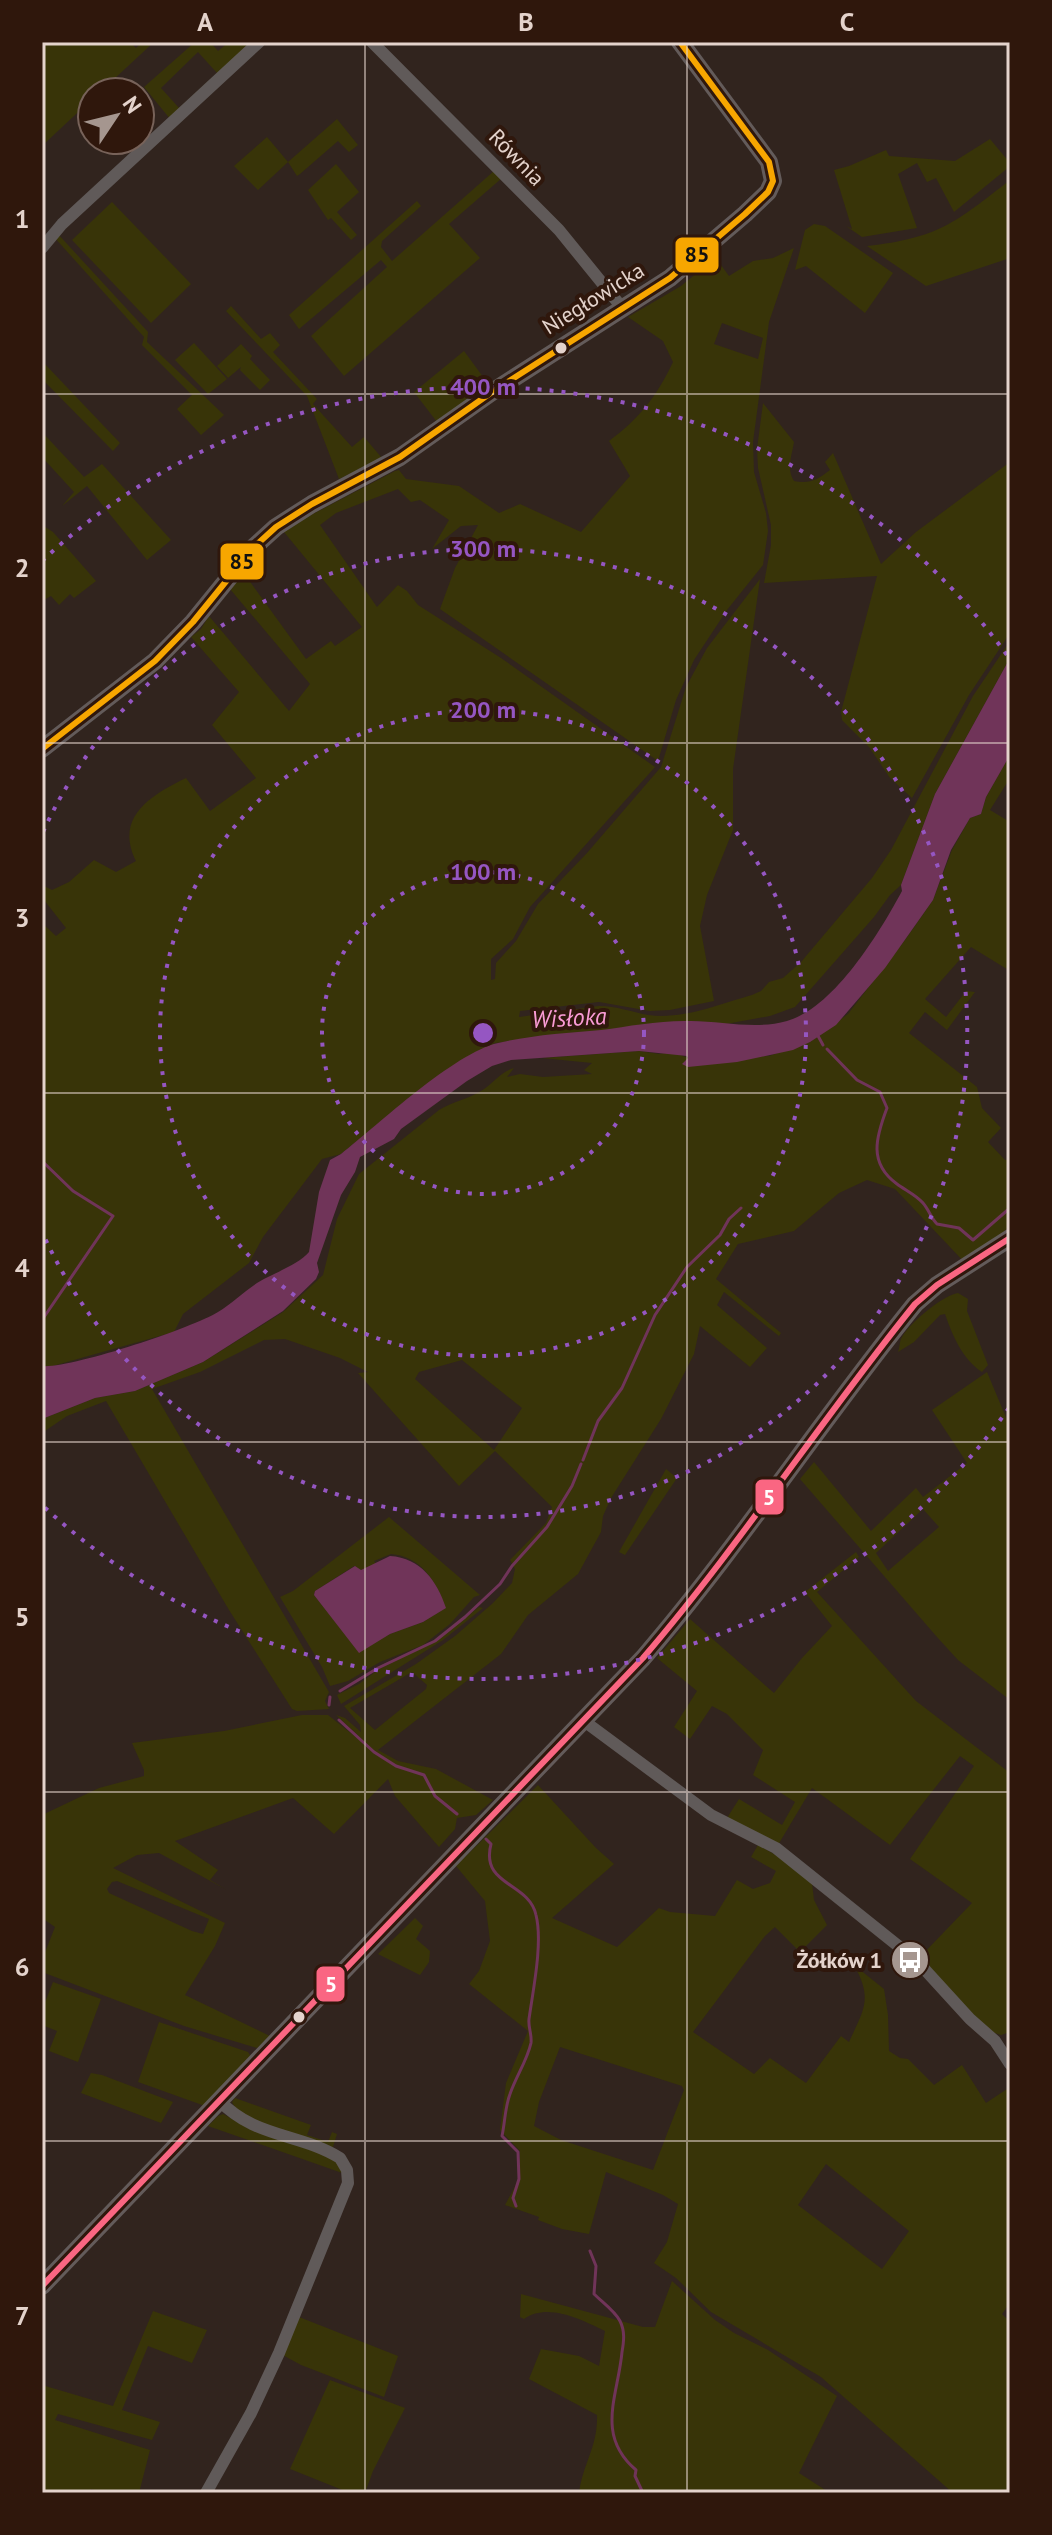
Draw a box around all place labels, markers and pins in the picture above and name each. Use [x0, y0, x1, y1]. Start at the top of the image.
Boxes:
unlabelled marker [553, 340, 569, 356]
centre of rings [469, 1019, 497, 1047]
bus stop icon: Żółków 1 [889, 1939, 931, 1981]
place label: Żółków 1 [797, 1946, 882, 1974]
unlabelled marker [291, 2009, 307, 2025]

